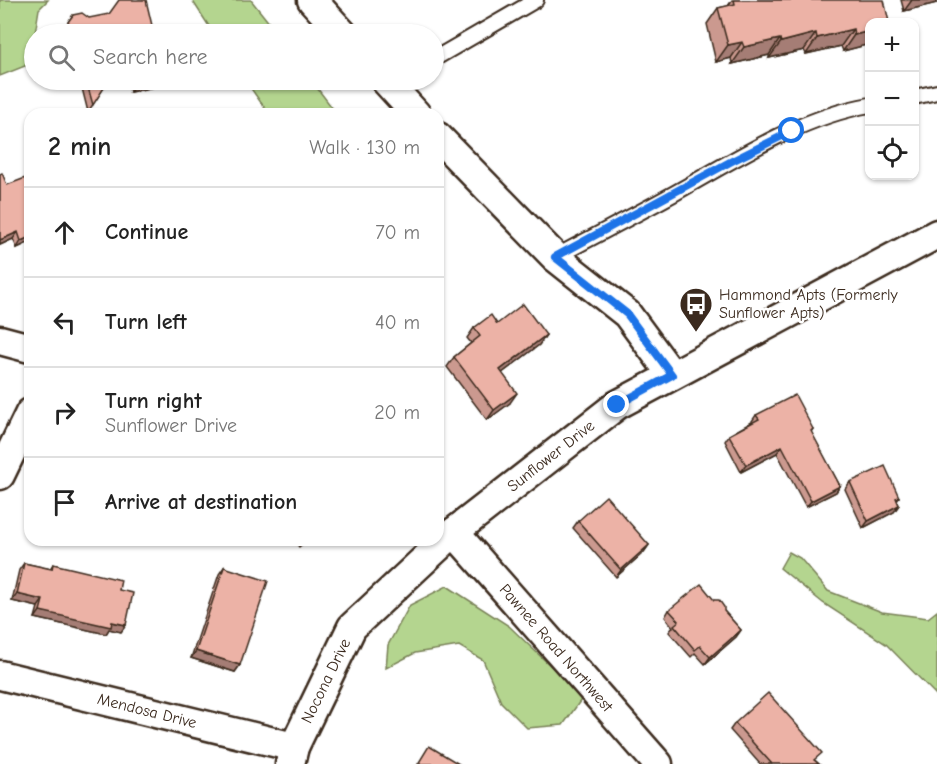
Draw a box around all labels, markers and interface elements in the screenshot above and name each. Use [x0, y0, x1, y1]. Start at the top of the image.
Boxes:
map controls [865, 18, 919, 180]
button: + [865, 18, 919, 72]
search box [24, 24, 444, 90]
icon: search [45, 41, 78, 74]
text: Search here [93, 44, 208, 70]
button: − [865, 72, 919, 126]
route start [778, 117, 804, 143]
button: locate [865, 126, 919, 180]
text: 2 min [48, 132, 111, 162]
text: Walk · 130 m [309, 136, 420, 159]
icon: ahead [48, 216, 81, 249]
text: Continue [105, 219, 188, 245]
text: 70 m [375, 221, 420, 244]
bus stop icon: Hammond Apts (Formerly Sunflower Apts) [678, 286, 714, 333]
place label: Hammond Apts (Formerly Sunflower Apts) [719, 286, 898, 322]
icon: left [48, 306, 81, 339]
text: Turn left [105, 309, 187, 335]
text: 40 m [375, 311, 420, 334]
text: Turn right [105, 388, 202, 414]
route end [603, 391, 629, 417]
icon: right [48, 396, 81, 429]
text: 20 m [374, 401, 420, 424]
text: Sunflower Drive [105, 414, 237, 437]
street label: Sunflower Drive [504, 416, 598, 496]
icon: arrive [48, 486, 81, 519]
text: Arrive at destination [105, 489, 297, 515]
street label: Pawnee Road Northwest [496, 580, 617, 716]
street label: Nocona Drive [298, 636, 354, 726]
street label: Mendosa Drive [95, 690, 199, 732]

